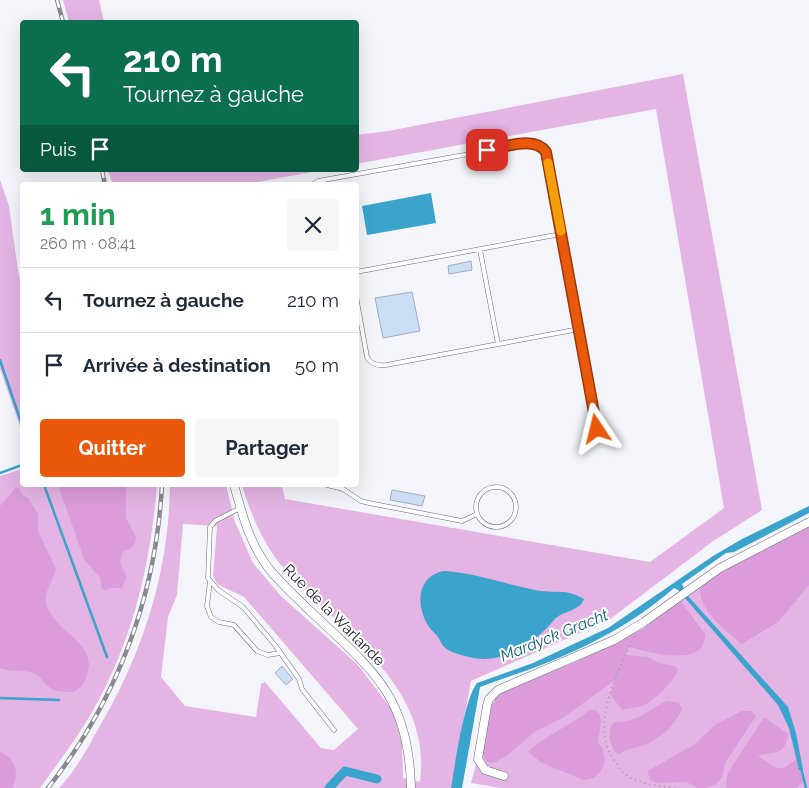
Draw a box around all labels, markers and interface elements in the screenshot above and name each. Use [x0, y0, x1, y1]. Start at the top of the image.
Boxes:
text: 210 m [123, 39, 223, 80]
icon: left [40, 40, 105, 105]
text: Tournez à gauche [123, 81, 304, 107]
pin [466, 129, 508, 171]
icon: arrive [86, 135, 114, 163]
icon: arrive [473, 136, 501, 164]
text: Puis [40, 138, 76, 160]
text: 1 min [40, 197, 116, 232]
button: close [287, 199, 339, 251]
text: 260 m · 08:41 [40, 234, 136, 253]
icon: left [40, 286, 68, 314]
text: Tournez à gauche [83, 289, 244, 311]
text: 210 m [287, 289, 339, 311]
icon: arrive [40, 351, 68, 379]
text: Arrivée à destination [83, 354, 271, 376]
text: 50 m [295, 354, 339, 376]
position arrow [570, 402, 622, 454]
button: Quitter [40, 419, 185, 477]
button: Partager [195, 419, 339, 477]
street label: Rue de la Warlande [279, 560, 389, 670]
water label: Mardyck Gracht [497, 605, 612, 666]

